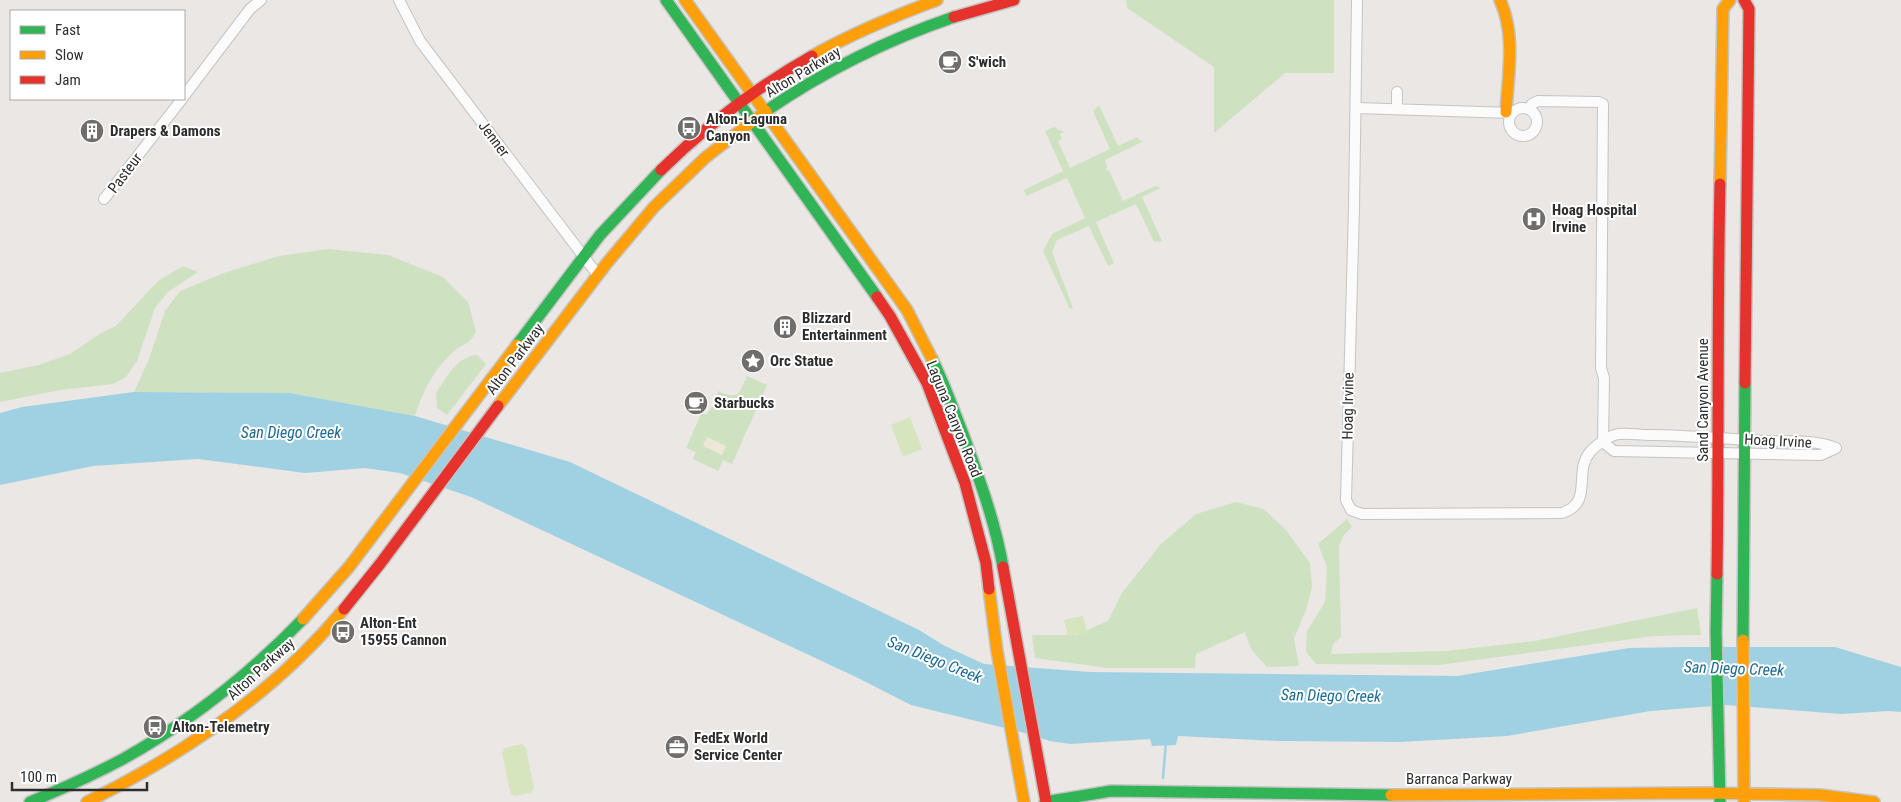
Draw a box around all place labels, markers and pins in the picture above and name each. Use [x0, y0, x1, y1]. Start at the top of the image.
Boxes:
cafe icon: S'wich [937, 49, 963, 75]
place label: S'wich [968, 53, 1006, 71]
place label: Alton-Laguna Canyon [706, 110, 787, 145]
bus stop icon: Alton-Laguna Canyon [676, 115, 702, 141]
building icon: Drapers & Damons [79, 118, 105, 144]
place label: Drapers & Damons [110, 122, 221, 140]
place label: Hoag Hospital Irvine [1552, 201, 1637, 236]
hospital icon: Hoag Hospital Irvine [1521, 206, 1547, 232]
place label: Blizzard Entertainment [802, 309, 887, 344]
building icon: Blizzard Entertainment [772, 314, 798, 340]
place icon: Orc Statue [740, 348, 766, 374]
place label: Orc Statue [770, 352, 833, 370]
cafe icon: Starbucks [683, 390, 709, 416]
place label: Starbucks [714, 394, 775, 412]
place label: Alton-Ent 15955 Cannon [360, 614, 447, 649]
bus stop icon: Alton-Ent 15955 Cannon [330, 619, 356, 645]
bus stop icon: Alton-Telemetry [142, 714, 168, 740]
place label: Alton-Telemetry [172, 718, 270, 736]
place label: FedEx World Service Center [694, 729, 782, 764]
office icon: FedEx World Service Center [664, 734, 690, 760]

